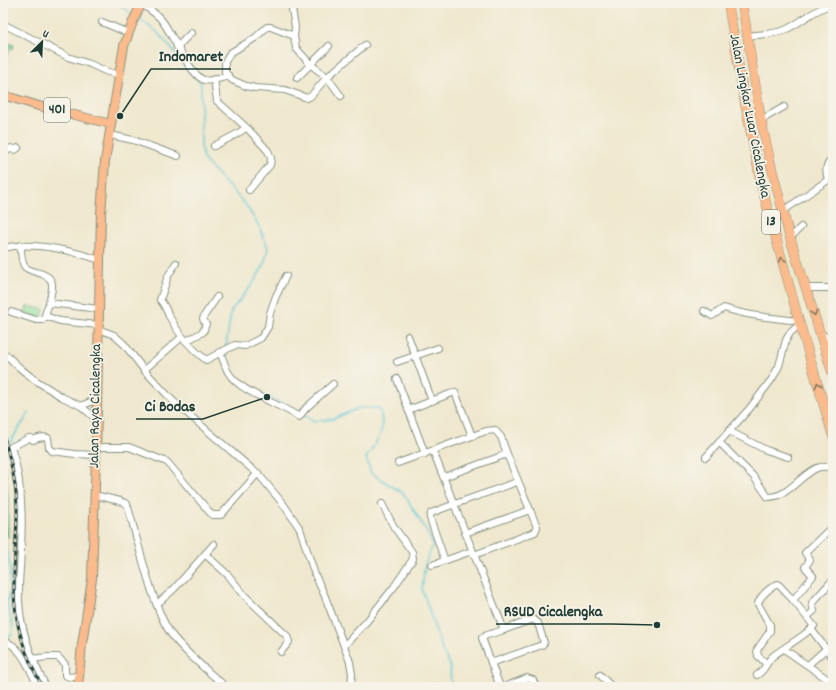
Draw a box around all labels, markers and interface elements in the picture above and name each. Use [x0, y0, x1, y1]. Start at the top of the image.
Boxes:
north arrow [22, 22, 62, 62]
text: U [40, 26, 51, 43]
street label: Jalan Lingkar Luar Cicalengka [722, 32, 776, 201]
callout: Indomaret [151, 41, 231, 69]
text: Indomaret [159, 46, 223, 69]
road number: 401 [44, 98, 70, 122]
road number: 13 [762, 210, 780, 234]
one-way arrow [778, 257, 787, 264]
one-way arrow [809, 310, 818, 317]
street label: Jalan Raya Cicalengka [84, 343, 108, 468]
one-way arrow [814, 382, 823, 389]
callout: Ci Bodas [136, 391, 203, 419]
text: Ci Bodas [145, 396, 196, 419]
callout: RSUD Cicalengka [496, 596, 611, 624]
text: RSUD Cicalengka [504, 601, 604, 624]

